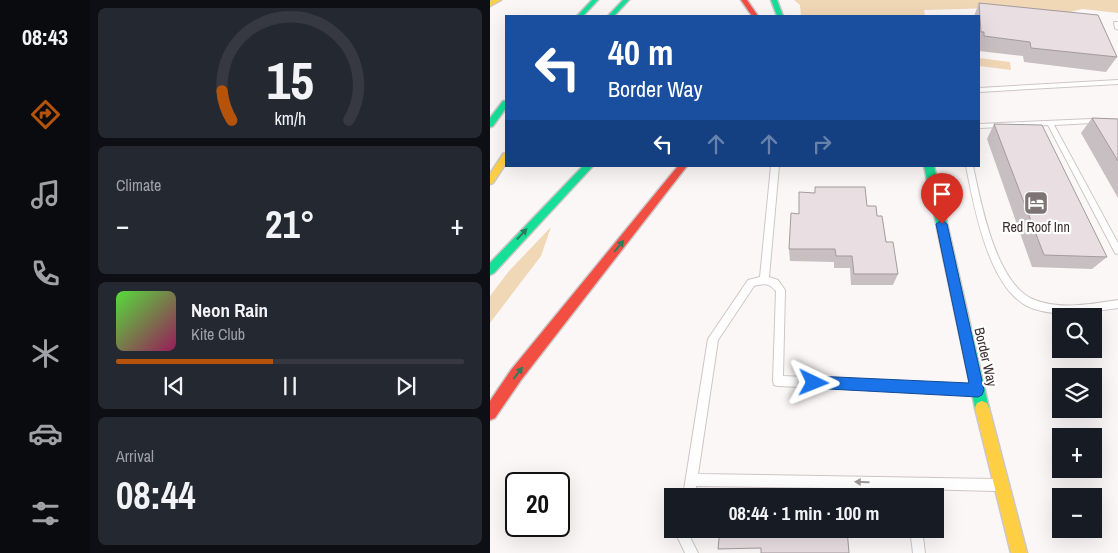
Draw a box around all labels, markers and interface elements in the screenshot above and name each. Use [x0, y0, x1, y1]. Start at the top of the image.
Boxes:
text: 08:43 [22, 22, 68, 52]
text: 40 m [608, 29, 673, 76]
icon: left [525, 35, 590, 100]
text: 15 [266, 45, 314, 115]
text: Border Way [608, 74, 703, 104]
icon: directions [28, 97, 63, 132]
text: km/h [274, 107, 306, 131]
icon: left [649, 130, 677, 158]
icon: ahead [702, 130, 730, 158]
icon: ahead [755, 130, 783, 158]
icon: right [808, 130, 836, 158]
pin [921, 173, 963, 224]
text: Climate [116, 174, 161, 196]
icon: music [28, 177, 63, 212]
icon: arrive [928, 180, 956, 208]
hotel icon: Red Roof Inn [1023, 190, 1049, 216]
text: 21° [265, 199, 315, 250]
text: − [116, 206, 129, 244]
text: + [451, 206, 464, 244]
place label: Red Roof Inn [1002, 218, 1070, 236]
one-way arrow [517, 227, 528, 240]
one-way arrow [614, 240, 625, 253]
icon: phone [28, 256, 63, 291]
text: Neon Rain [191, 297, 268, 323]
map controls [1052, 308, 1102, 538]
button: search [1052, 308, 1102, 358]
text: Kite Club [191, 323, 245, 345]
street label: Border Way [970, 326, 1002, 389]
icon: climate [28, 336, 63, 371]
position arrow [787, 356, 839, 408]
one-way arrow [512, 367, 523, 380]
button: layers [1052, 368, 1102, 418]
icon: previous [160, 372, 188, 400]
icon: pause [276, 372, 304, 400]
icon: next [392, 372, 420, 400]
icon: car [28, 416, 63, 451]
button: + [1052, 428, 1102, 478]
text: Arrival [116, 445, 154, 467]
text: 08:44 [116, 470, 196, 521]
speed limit sign: 20 [505, 472, 570, 537]
one-way arrow [854, 478, 870, 486]
button: − [1052, 488, 1102, 538]
icon: filters [28, 496, 63, 531]
text: 08:44 · 1 min · 100 m [729, 500, 879, 526]

